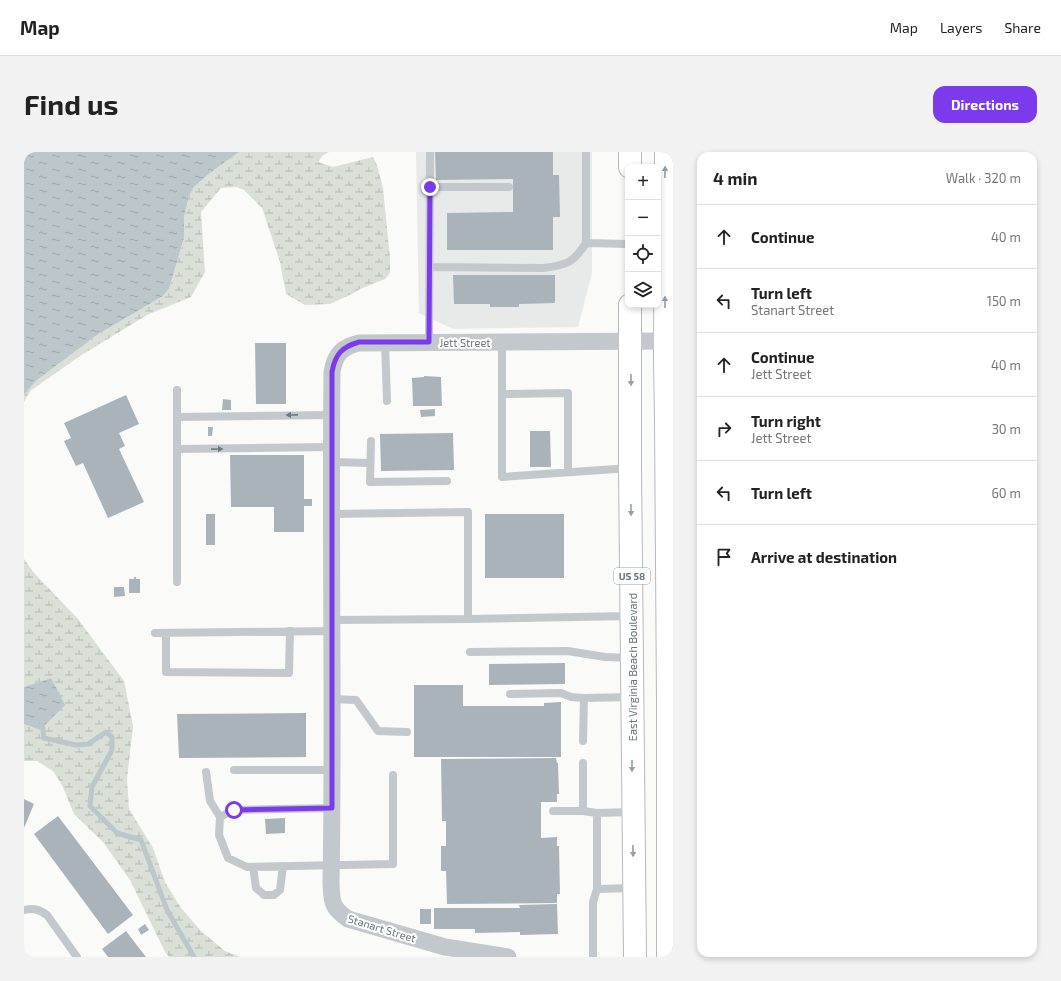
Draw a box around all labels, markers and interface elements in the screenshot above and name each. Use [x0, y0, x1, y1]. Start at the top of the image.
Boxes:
text: Map [20, 16, 60, 39]
text: Map [890, 19, 918, 36]
text: Layers [940, 19, 982, 36]
text: Share [1004, 19, 1041, 36]
button: Directions [933, 86, 1037, 123]
text: Find us [24, 87, 118, 121]
map controls [625, 164, 661, 308]
button: + [625, 164, 661, 200]
one-way arrow [662, 165, 668, 178]
text: 4 min [713, 168, 757, 188]
text: Walk · 320 m [946, 170, 1021, 186]
route end [421, 178, 439, 196]
button: − [625, 200, 661, 236]
icon: ahead [713, 226, 735, 248]
text: Continue [751, 228, 814, 246]
text: 40 m [991, 229, 1021, 245]
button: locate [625, 236, 661, 272]
button: layers [625, 272, 661, 308]
text: Turn left [751, 284, 812, 302]
icon: left [713, 290, 735, 312]
text: 150 m [987, 293, 1021, 309]
one-way arrow [662, 295, 668, 308]
text: Stanart Street [751, 302, 834, 318]
street label: Jett Street [439, 336, 491, 349]
text: Continue [751, 348, 814, 366]
icon: ahead [713, 354, 735, 376]
text: 40 m [991, 357, 1021, 373]
text: Jett Street [751, 366, 811, 382]
one-way arrow [628, 374, 634, 387]
one-way arrow [286, 412, 298, 419]
text: Turn right [751, 412, 821, 430]
icon: right [713, 418, 735, 440]
text: 30 m [992, 421, 1021, 437]
text: Jett Street [751, 430, 811, 446]
one-way arrow [211, 445, 223, 452]
icon: left [713, 482, 735, 504]
text: Turn left [751, 484, 812, 502]
text: 60 m [991, 485, 1021, 501]
one-way arrow [628, 504, 634, 517]
icon: arrive [713, 546, 735, 568]
text: Arrive at destination [751, 548, 897, 566]
road number: US 58 [614, 568, 650, 584]
street label: East Virginia Beach Boulevard [626, 593, 639, 741]
one-way arrow [629, 760, 635, 773]
route start [225, 801, 243, 819]
one-way arrow [630, 845, 636, 858]
street label: Stanart Street [346, 911, 418, 945]

